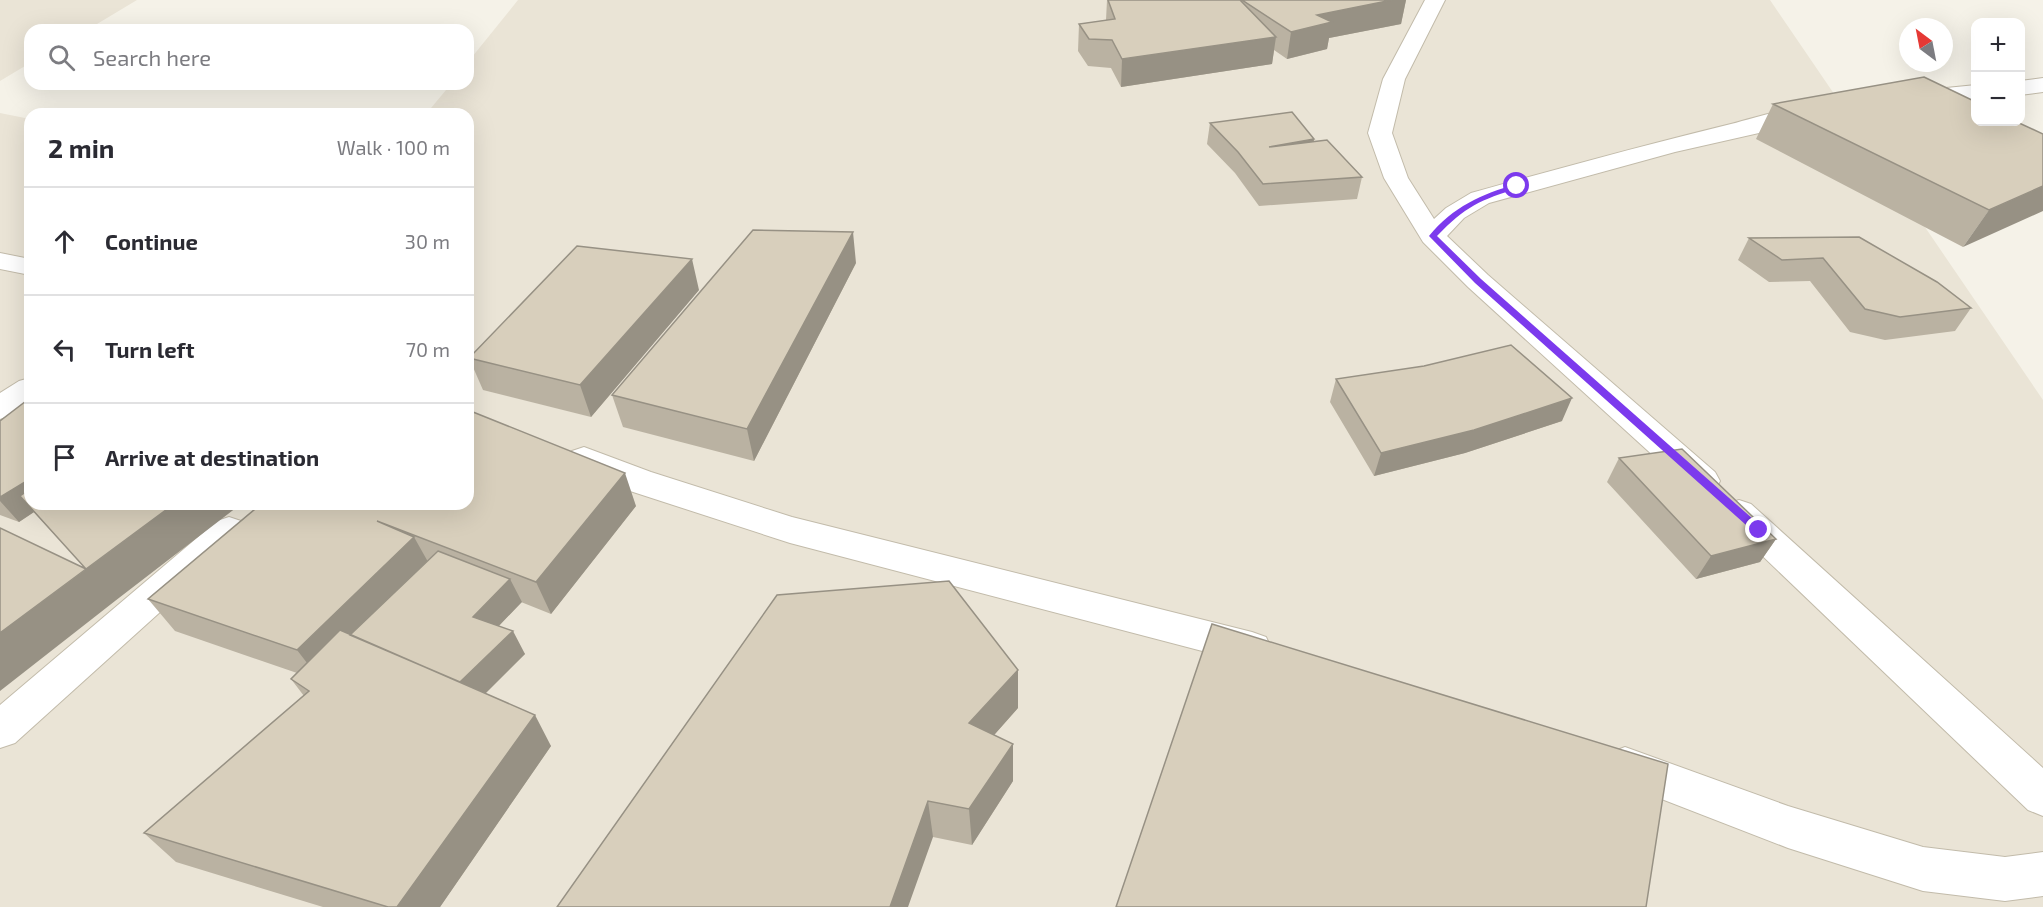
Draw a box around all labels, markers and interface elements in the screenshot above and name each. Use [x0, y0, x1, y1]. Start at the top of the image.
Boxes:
north arrow [1899, 18, 1953, 72]
map controls [1971, 18, 2025, 126]
button: + [1971, 18, 2025, 72]
search box [24, 24, 474, 90]
icon: search [45, 41, 78, 74]
text: Search here [93, 44, 211, 70]
button: − [1971, 72, 2025, 126]
text: 2 min [48, 132, 114, 163]
text: Walk · 100 m [337, 135, 450, 159]
route start [1503, 172, 1529, 198]
icon: ahead [48, 225, 81, 258]
text: Continue [105, 228, 198, 254]
text: 30 m [405, 229, 450, 253]
icon: left [48, 333, 81, 366]
text: Turn left [105, 336, 194, 362]
text: 70 m [406, 337, 450, 361]
icon: arrive [48, 441, 81, 474]
text: Arrive at destination [105, 444, 319, 470]
route end [1745, 516, 1771, 542]

